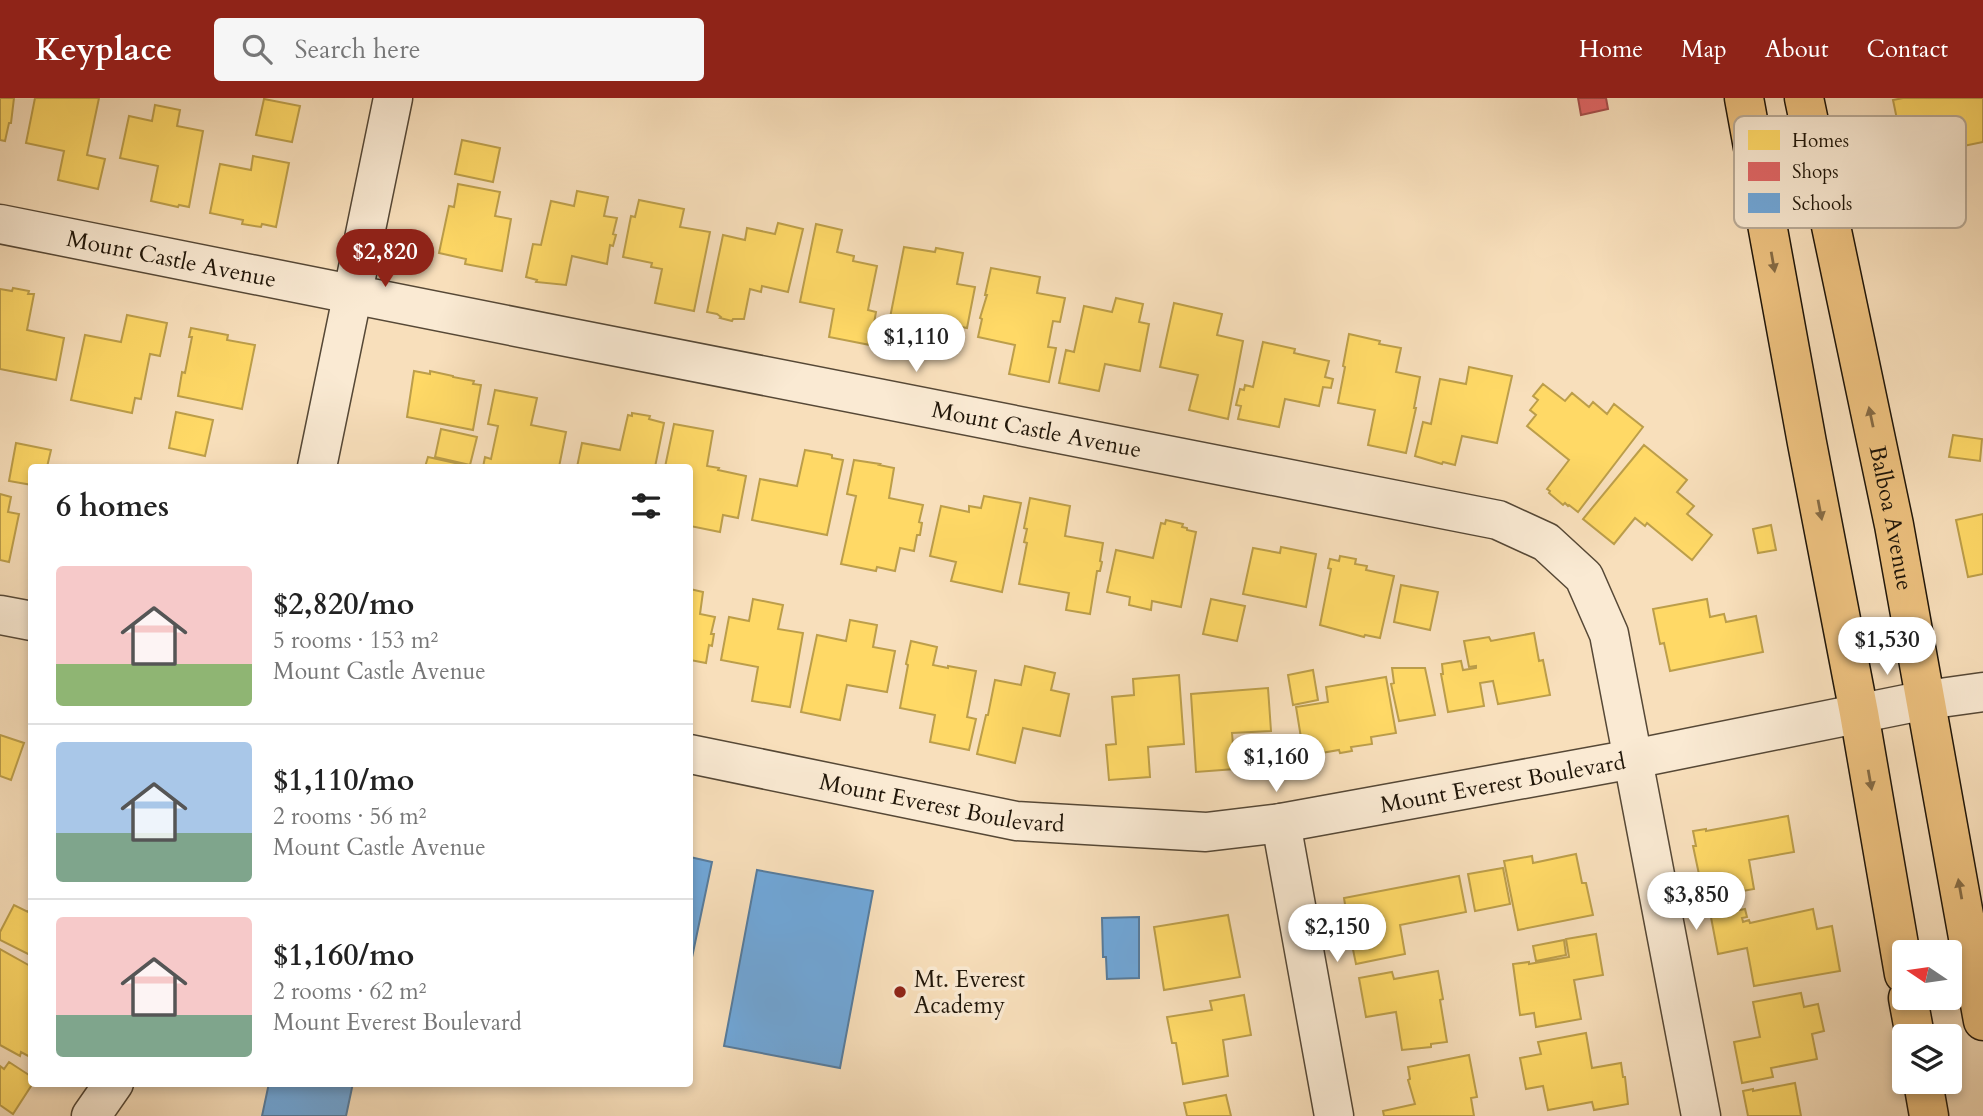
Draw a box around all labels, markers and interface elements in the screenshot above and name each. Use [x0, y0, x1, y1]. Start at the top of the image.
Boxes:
search box [214, 18, 704, 81]
text: Keyplace [35, 27, 172, 72]
icon: search [238, 30, 276, 68]
text: Search here [294, 32, 420, 67]
text: Home [1579, 33, 1643, 66]
text: Map [1681, 33, 1727, 66]
text: About [1765, 33, 1829, 66]
text: Contact [1867, 33, 1948, 66]
legend [1734, 116, 1966, 228]
text: Homes [1792, 128, 1849, 154]
text: Shops [1792, 159, 1839, 185]
text: Schools [1792, 191, 1852, 217]
street label: Mount Castle Avenue [64, 223, 279, 295]
pin: $2,820 [328, 230, 442, 289]
text: $2,820 [352, 236, 418, 267]
one-way arrow [1768, 251, 1779, 273]
pin: $1,110 [859, 314, 973, 374]
text: $1,110 [883, 321, 949, 352]
street label: Mount Castle Avenue [929, 394, 1144, 465]
one-way arrow [1866, 406, 1877, 428]
street label: Balboa Avenue [1862, 443, 1920, 593]
text: 6 homes [56, 486, 169, 527]
icon: filters [627, 487, 665, 525]
one-way arrow [1815, 499, 1826, 521]
text: $2,820/mo [273, 584, 414, 625]
icon: home [112, 594, 196, 678]
pin: $1,530 [1830, 618, 1944, 677]
text: $1,530 [1854, 624, 1920, 655]
text: 5 rooms · 153 m² [273, 625, 438, 656]
text: Mount Castle Avenue [273, 656, 486, 687]
pin: $1,160 [1219, 734, 1333, 794]
text: $1,160 [1243, 741, 1309, 772]
street label: Mount Everest Boulevard [1378, 746, 1629, 821]
text: $1,110/mo [273, 760, 414, 801]
street label: Mount Everest Boulevard [817, 766, 1066, 840]
one-way arrow [1865, 769, 1876, 791]
icon: home [112, 770, 196, 854]
text: 2 rooms · 56 m² [273, 801, 426, 832]
text: Mount Castle Avenue [273, 832, 486, 863]
pin: $3,850 [1639, 872, 1753, 932]
one-way arrow [1954, 878, 1965, 900]
text: $3,850 [1663, 879, 1729, 910]
pin: $2,150 [1280, 904, 1394, 964]
text: $2,150 [1304, 911, 1370, 942]
text: $1,160/mo [273, 935, 414, 976]
north arrow [1892, 940, 1962, 1010]
map controls [1892, 940, 1962, 1094]
icon: home [112, 945, 196, 1029]
place label: Mt. Everest Academy [914, 964, 1025, 1021]
text: 2 rooms · 62 m² [273, 976, 426, 1007]
marker: Mt. Everest Academy [892, 984, 908, 1000]
text: Mount Everest Boulevard [273, 1007, 522, 1038]
button: layers [1892, 1024, 1962, 1094]

